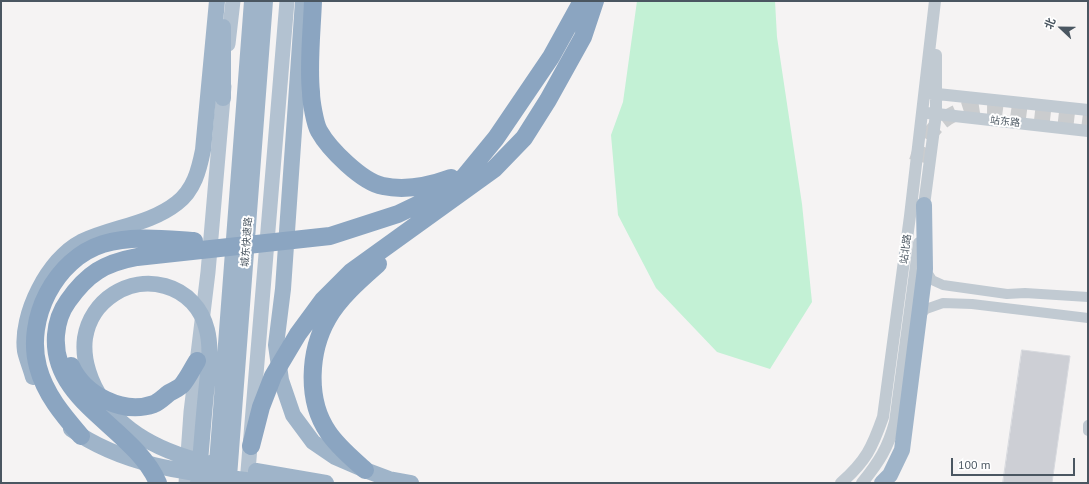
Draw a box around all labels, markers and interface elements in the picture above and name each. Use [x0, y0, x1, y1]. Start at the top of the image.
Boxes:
north arrow [1041, 8, 1081, 48]
text: 北 [1041, 16, 1058, 31]
street label: 站东路 [989, 114, 1021, 130]
street label: 城东快速路 [239, 217, 255, 267]
street label: 站北路 [898, 233, 914, 265]
scale bar [953, 450, 1077, 476]
text: 100 m [958, 457, 991, 472]

